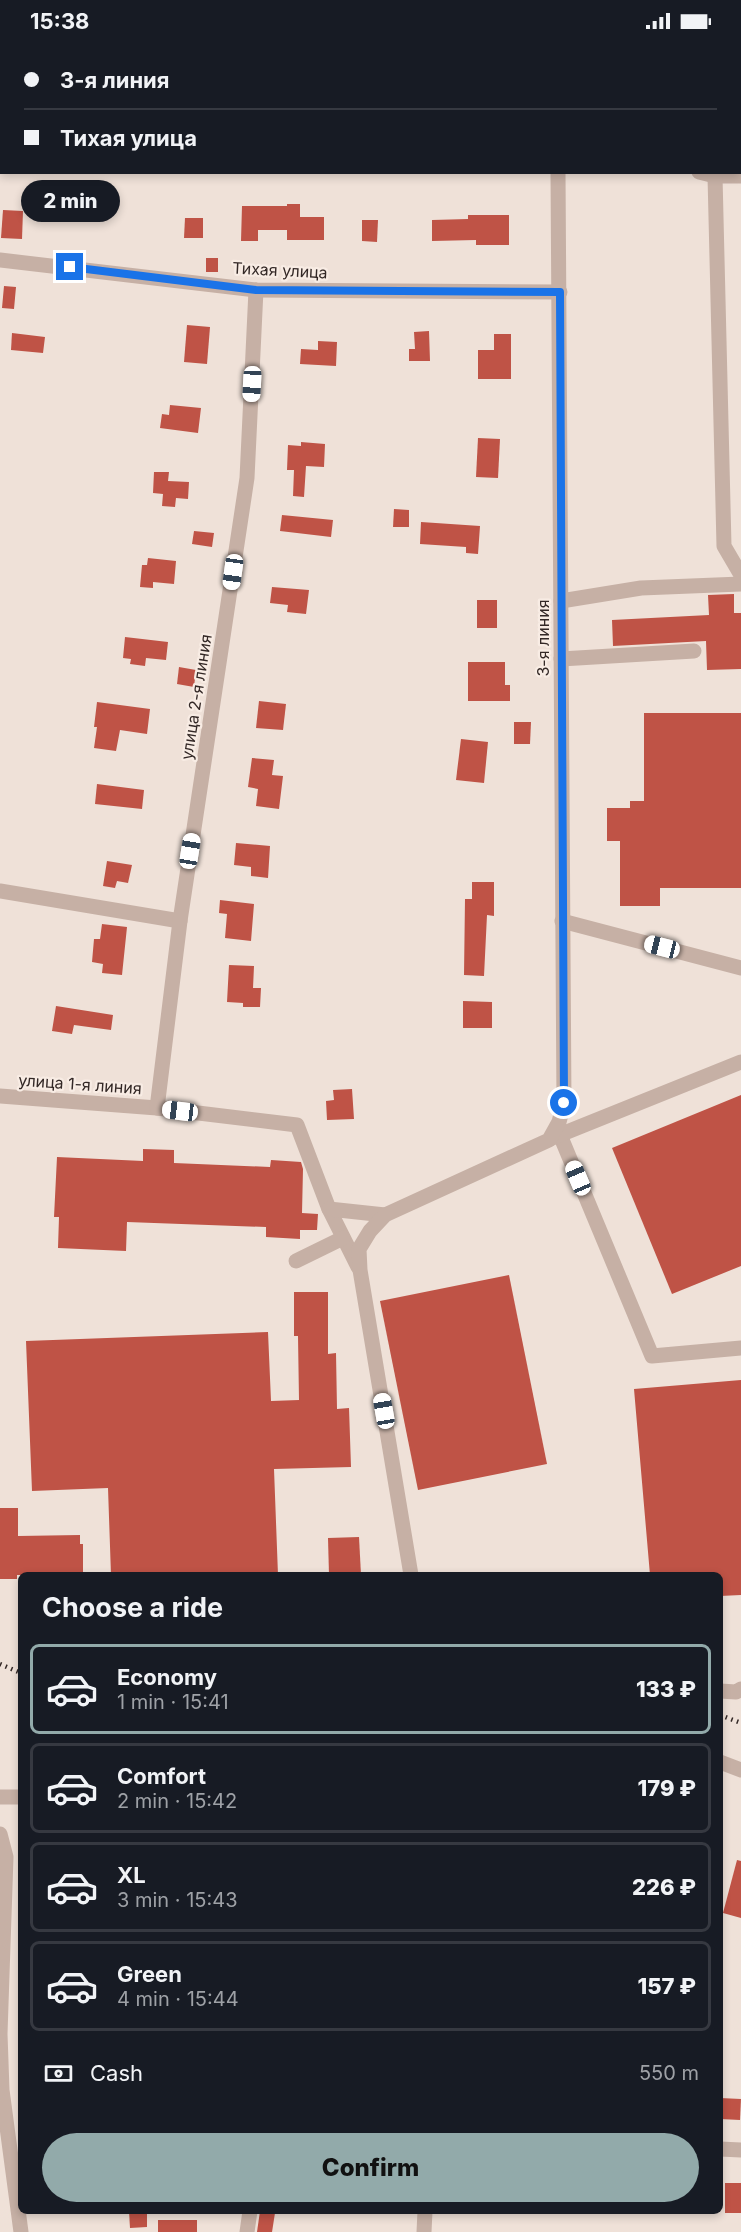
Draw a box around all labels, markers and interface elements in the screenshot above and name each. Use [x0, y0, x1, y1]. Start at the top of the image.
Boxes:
text: 15:38 [30, 8, 89, 34]
text: 3-я линия [60, 67, 170, 93]
text: Тихая улица [60, 125, 197, 151]
callout: 2 min [20, 180, 119, 222]
text: 2 min [43, 189, 98, 213]
route end [56, 253, 83, 280]
street label: Тихая улица [232, 258, 328, 282]
car [242, 366, 262, 402]
car [222, 553, 244, 591]
street label: 3-я линия [533, 599, 553, 677]
street label: улица 2-я линия [176, 633, 216, 761]
car [178, 832, 202, 870]
car [642, 934, 682, 960]
street label: улица 1-я линия [18, 1070, 142, 1098]
route start [550, 1089, 577, 1116]
car [161, 1100, 199, 1122]
car [563, 1158, 593, 1198]
car [372, 1392, 396, 1430]
text: Choose a ride [42, 1591, 223, 1624]
icon: car [45, 1662, 99, 1716]
text: Economy [117, 1664, 217, 1690]
text: 133 ₽ [636, 1676, 696, 1702]
text: 1 min · 15:41 [117, 1690, 229, 1714]
icon: car [45, 1761, 99, 1815]
text: Comfort [117, 1763, 206, 1789]
text: 179 ₽ [638, 1775, 696, 1801]
text: 2 min · 15:42 [117, 1789, 237, 1813]
icon: car [45, 1860, 99, 1914]
text: XL [117, 1862, 146, 1888]
text: 226 ₽ [632, 1874, 696, 1900]
text: 3 min · 15:43 [117, 1888, 238, 1912]
icon: car [45, 1959, 99, 2013]
text: Green [117, 1961, 182, 1987]
text: 157 ₽ [638, 1973, 696, 1999]
text: 4 min · 15:44 [117, 1987, 239, 2011]
icon: cash [42, 2057, 75, 2090]
text: Cash [90, 2060, 143, 2086]
text: 550 m [639, 2061, 699, 2085]
button: Confirm [42, 2133, 699, 2202]

